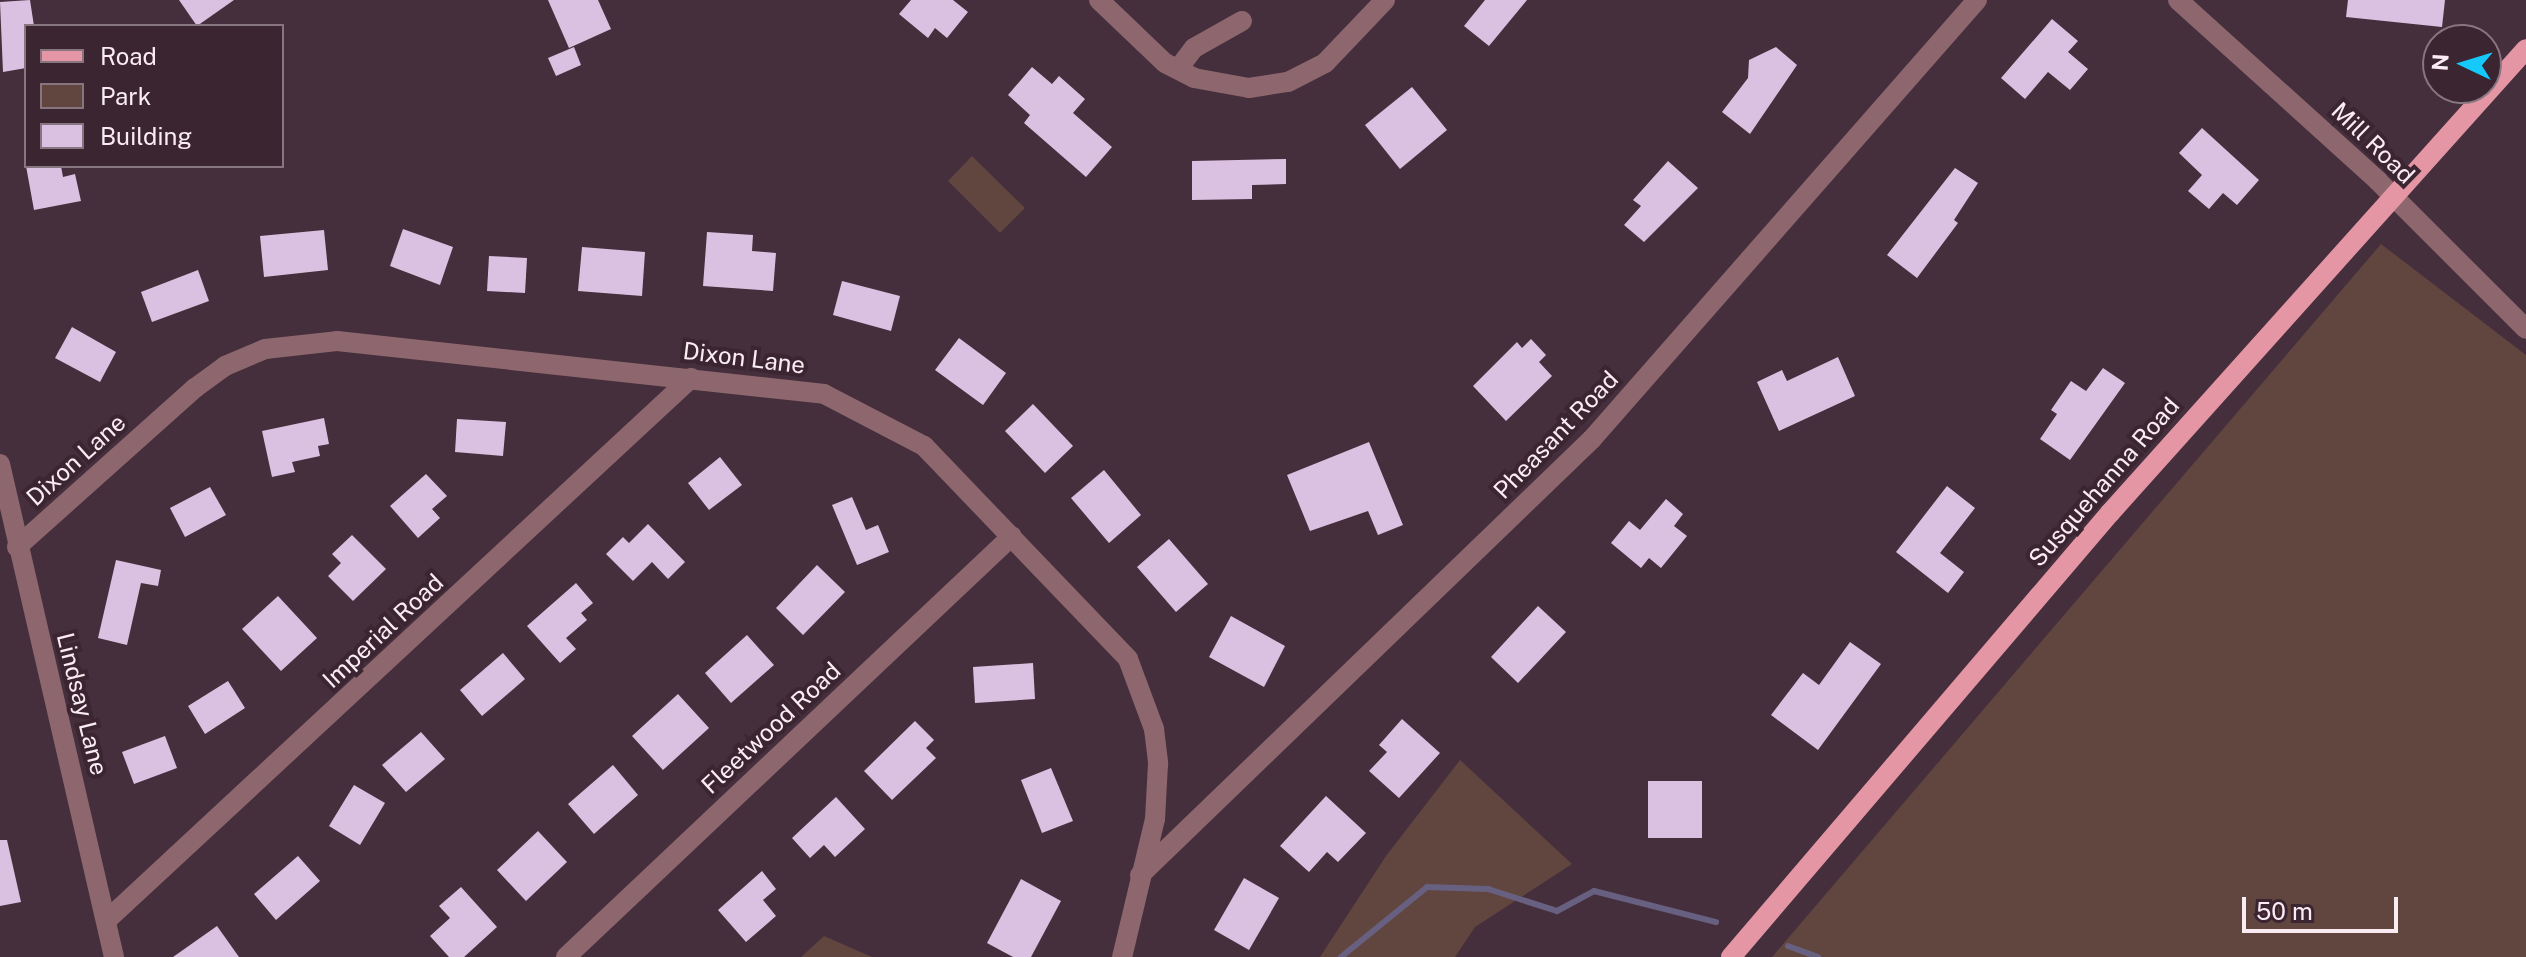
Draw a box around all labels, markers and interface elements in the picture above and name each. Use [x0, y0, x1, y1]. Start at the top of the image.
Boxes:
legend [24, 24, 284, 168]
north arrow [2422, 24, 2502, 104]
text: Road [100, 42, 157, 70]
text: N [2426, 53, 2454, 72]
text: Park [100, 82, 151, 110]
street label: Mill Road [2326, 96, 2420, 190]
text: Building [100, 122, 192, 150]
street label: Dixon Lane [681, 336, 807, 380]
street label: Pheasant Road [1488, 365, 1624, 505]
street label: Susquehanna Road [2023, 392, 2185, 572]
street label: Dixon Lane [21, 408, 131, 512]
street label: Imperial Road [317, 568, 449, 694]
street label: Lindsay Lane [50, 630, 114, 778]
street label: Fleetwood Road [696, 656, 846, 800]
scale bar [2246, 881, 2402, 931]
text: 50 m [2256, 897, 2313, 925]

